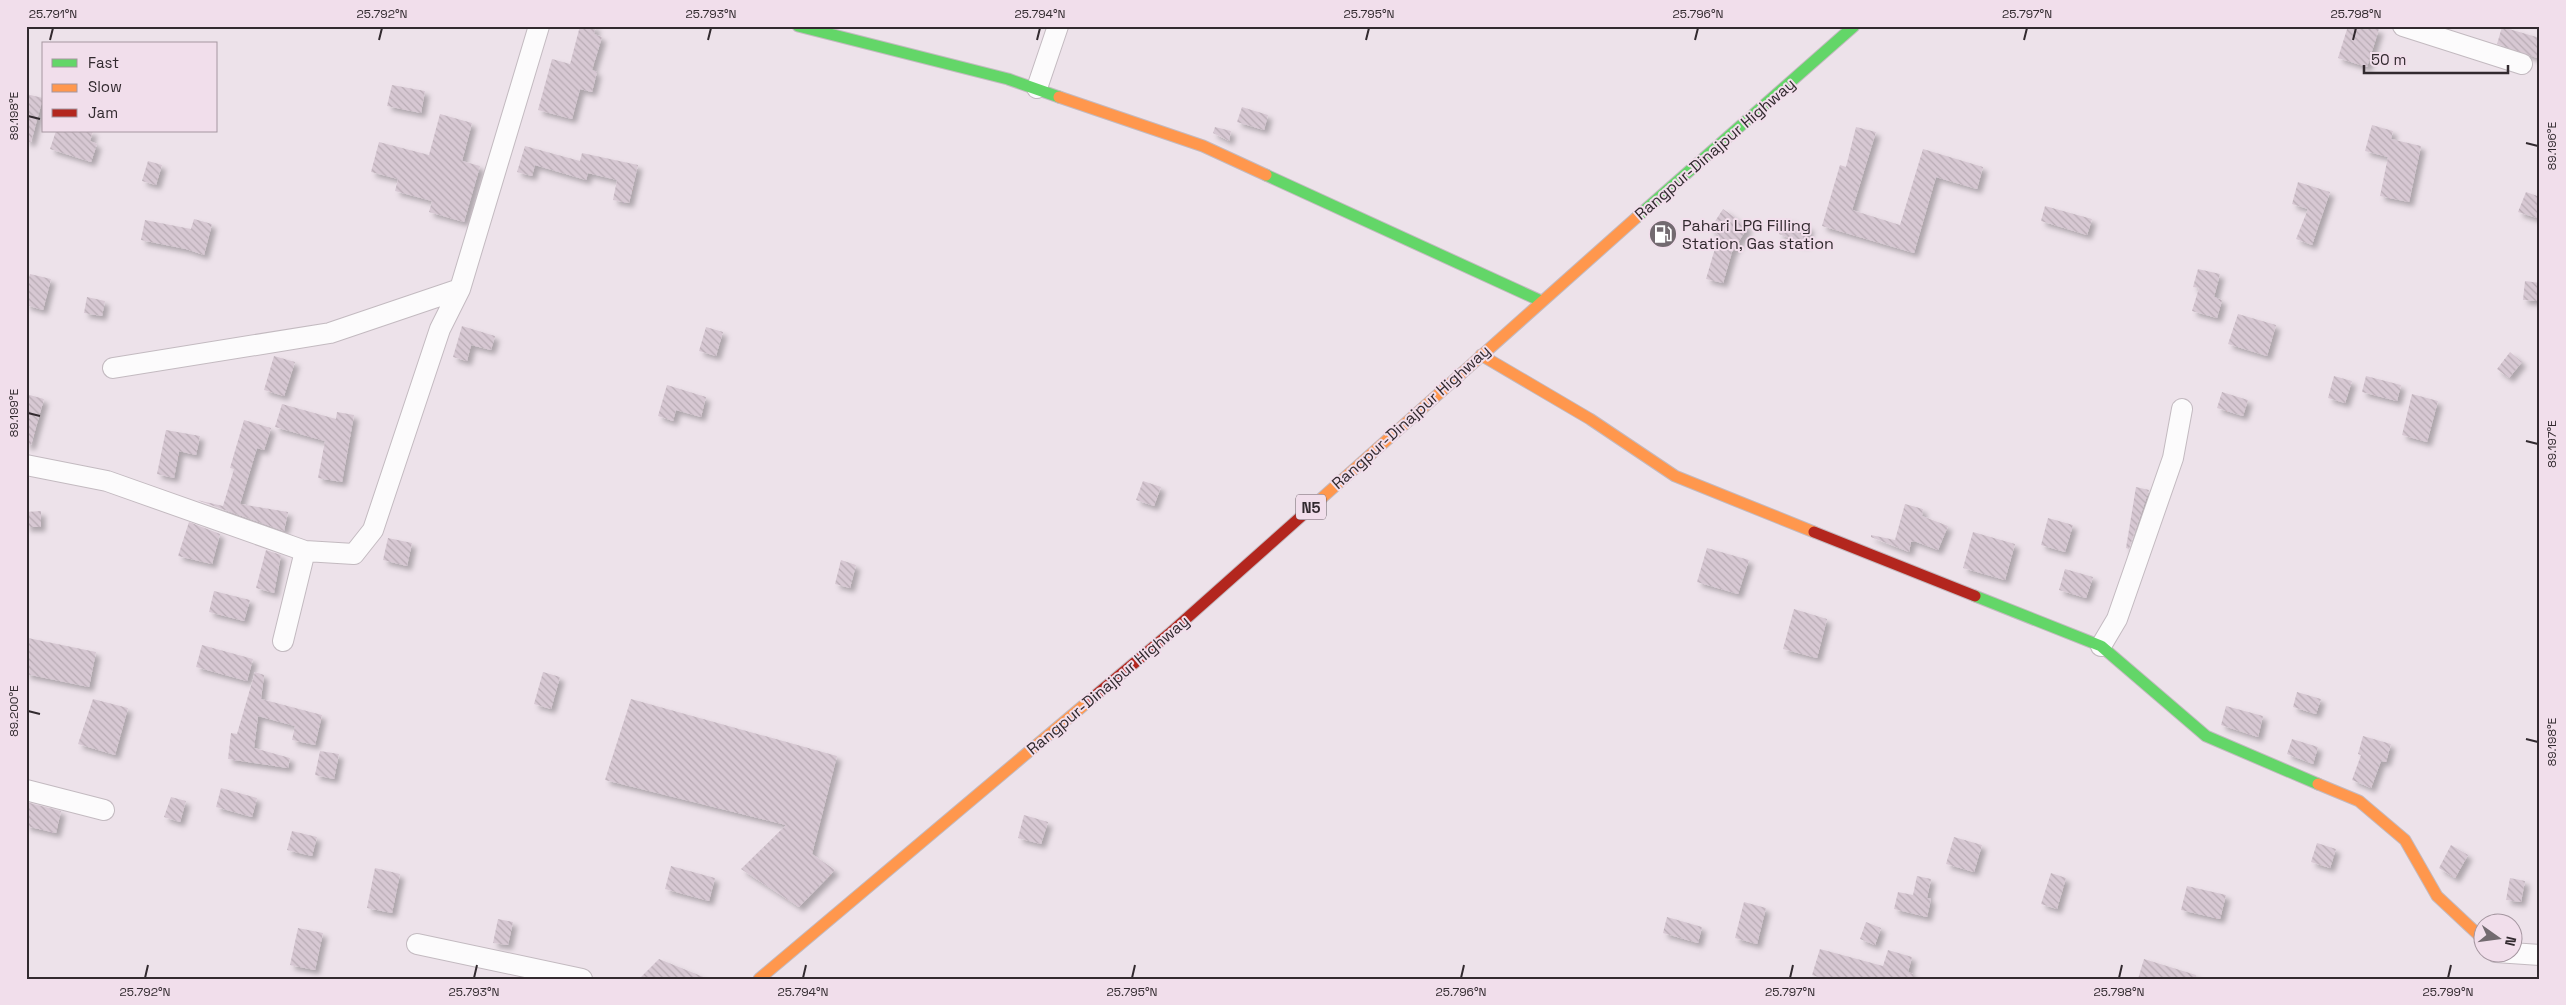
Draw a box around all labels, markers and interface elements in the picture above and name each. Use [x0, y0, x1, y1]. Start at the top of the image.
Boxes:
text: 25.791°N [29, 6, 77, 22]
text: 25.792°N [357, 6, 407, 22]
text: 25.793°N [686, 6, 736, 22]
text: 25.794°N [1014, 6, 1066, 22]
text: 25.795°N [1344, 6, 1394, 22]
text: 25.796°N [1672, 6, 1724, 22]
text: 25.797°N [2002, 6, 2052, 22]
text: 25.798°N [2330, 6, 2382, 22]
legend [42, 42, 218, 132]
scale bar [2364, 42, 2507, 74]
text: 50 m [2371, 50, 2406, 69]
text: Fast [88, 53, 119, 72]
street label: Rangpur-Dinajpur Highway [1630, 73, 1800, 225]
text: Slow [88, 77, 122, 96]
text: 89.198°E [6, 92, 22, 140]
text: Jam [88, 103, 118, 122]
text: 89.196°E [2544, 122, 2560, 170]
place label: Pahari LPG Filling Station, Gas station [1682, 215, 1834, 254]
fuel station icon: Pahari LPG Filling Station, Gas station [1648, 219, 1678, 249]
street label: Rangpur-Dinajpur Highway [1327, 340, 1495, 494]
text: 89.199°E [6, 389, 22, 437]
text: 89.197°E [2544, 420, 2560, 468]
road number: N5 [1296, 494, 1326, 520]
street label: Rangpur-Dinajpur Highway [1022, 611, 1194, 759]
text: 89.200°E [6, 685, 22, 737]
text: 89.198°E [2544, 718, 2560, 766]
north arrow [2474, 912, 2524, 962]
text: N [2501, 934, 2520, 948]
text: 25.792°N [120, 984, 170, 1000]
text: 25.793°N [449, 984, 499, 1000]
text: 25.794°N [777, 984, 829, 1000]
text: 25.795°N [1107, 984, 1157, 1000]
text: 25.796°N [1435, 984, 1487, 1000]
text: 25.797°N [1765, 984, 1815, 1000]
text: 25.798°N [2093, 984, 2145, 1000]
text: 25.799°N [2422, 984, 2474, 1000]

